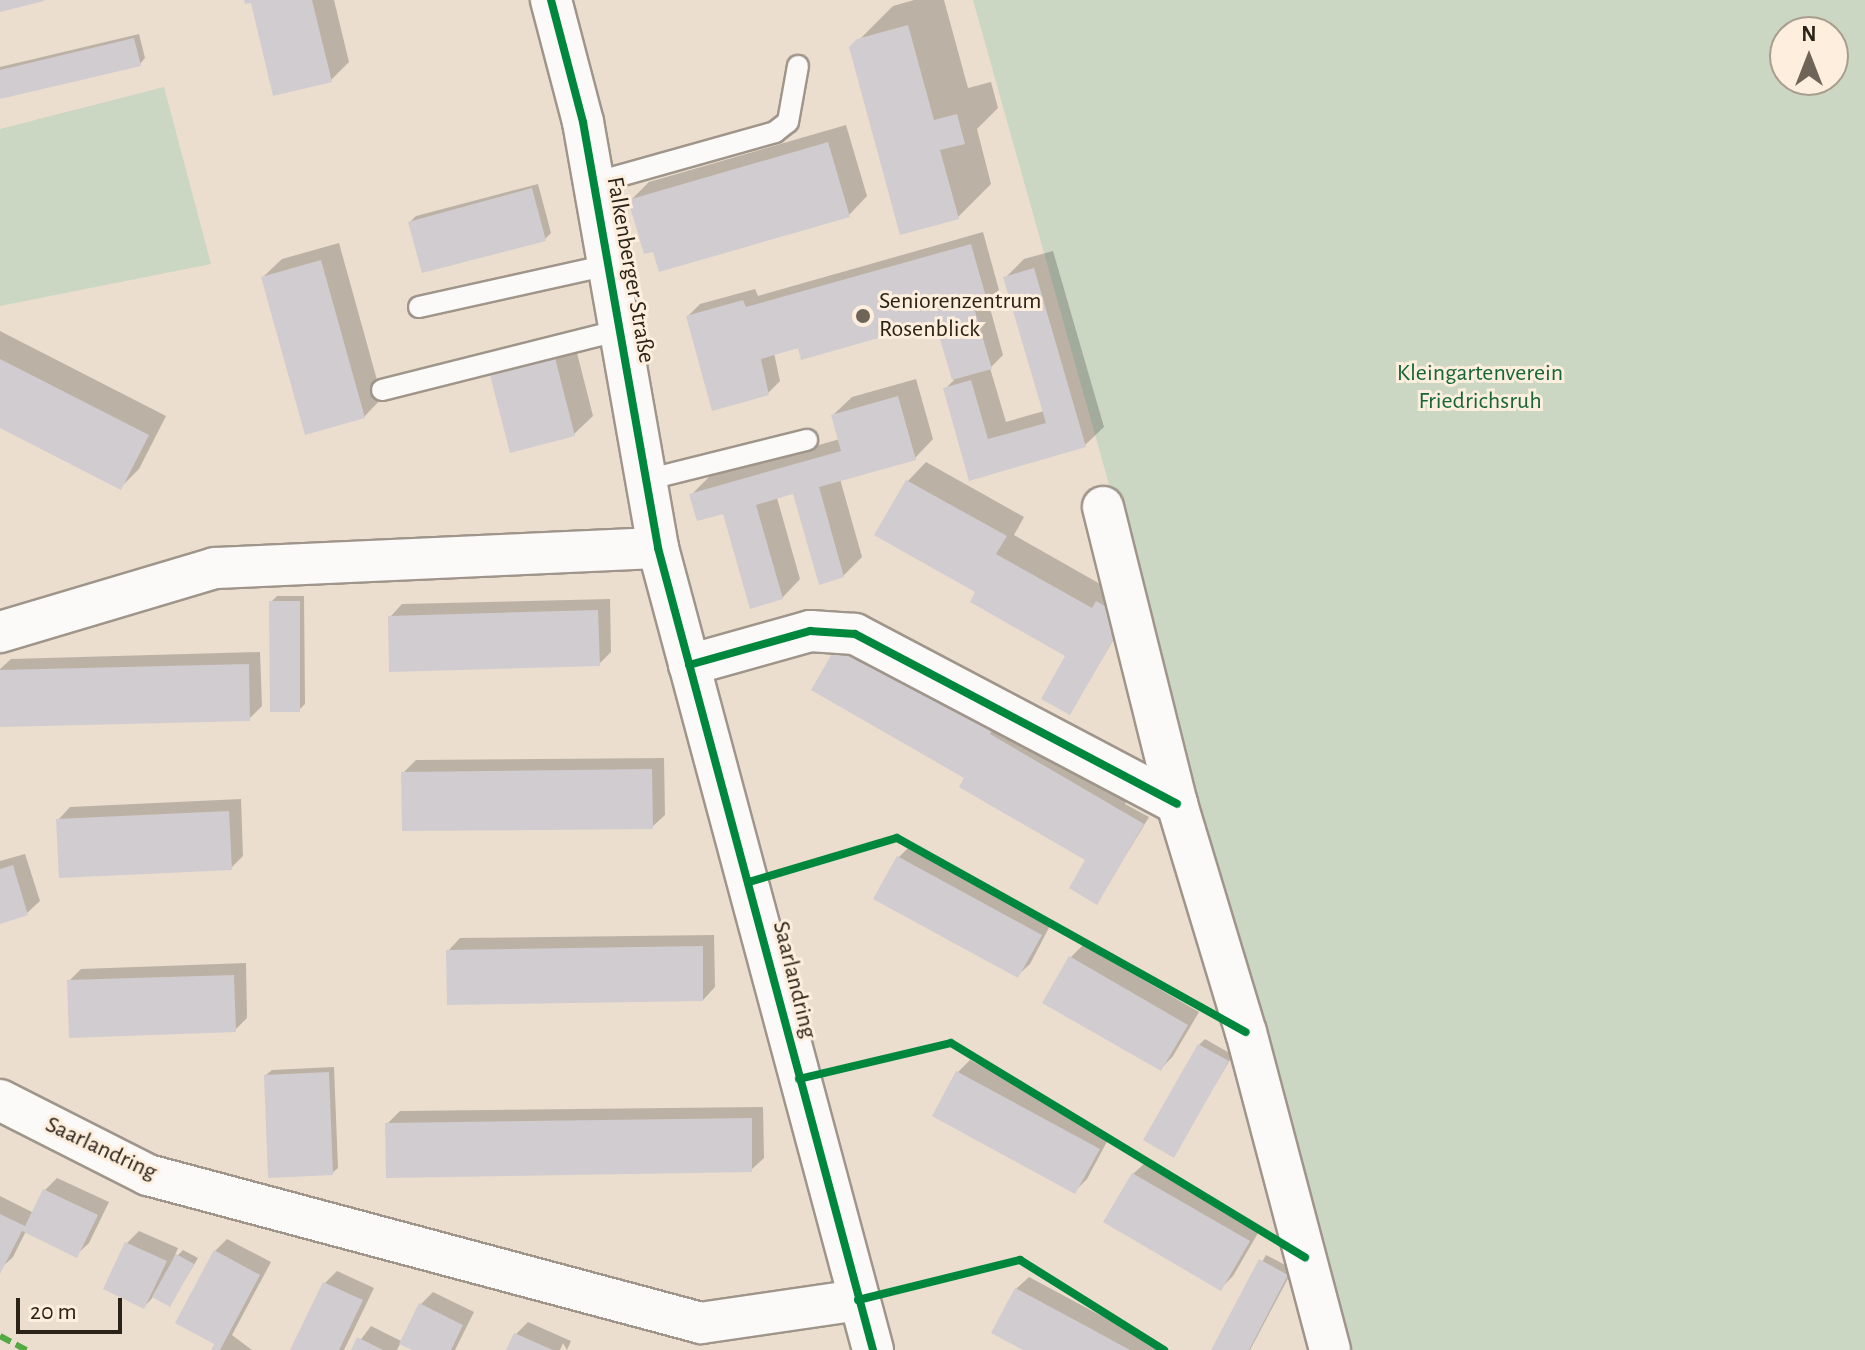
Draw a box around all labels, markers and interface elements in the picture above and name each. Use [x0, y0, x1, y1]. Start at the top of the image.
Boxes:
north arrow [1769, 16, 1849, 96]
text: N [1801, 23, 1817, 45]
street label: Falkenberger Straße [599, 175, 661, 365]
place label: Seniorenzentrum Rosenblick [879, 288, 1041, 344]
marker: Seniorenzentrum Rosenblick [854, 307, 872, 325]
park label: Kleingartenverein Friedrichsruh [1397, 360, 1563, 416]
street label: Saarlandring [766, 918, 822, 1042]
street label: Saarlandring [41, 1111, 161, 1187]
scale bar [20, 1282, 126, 1332]
text: 20 m [30, 1300, 77, 1324]

